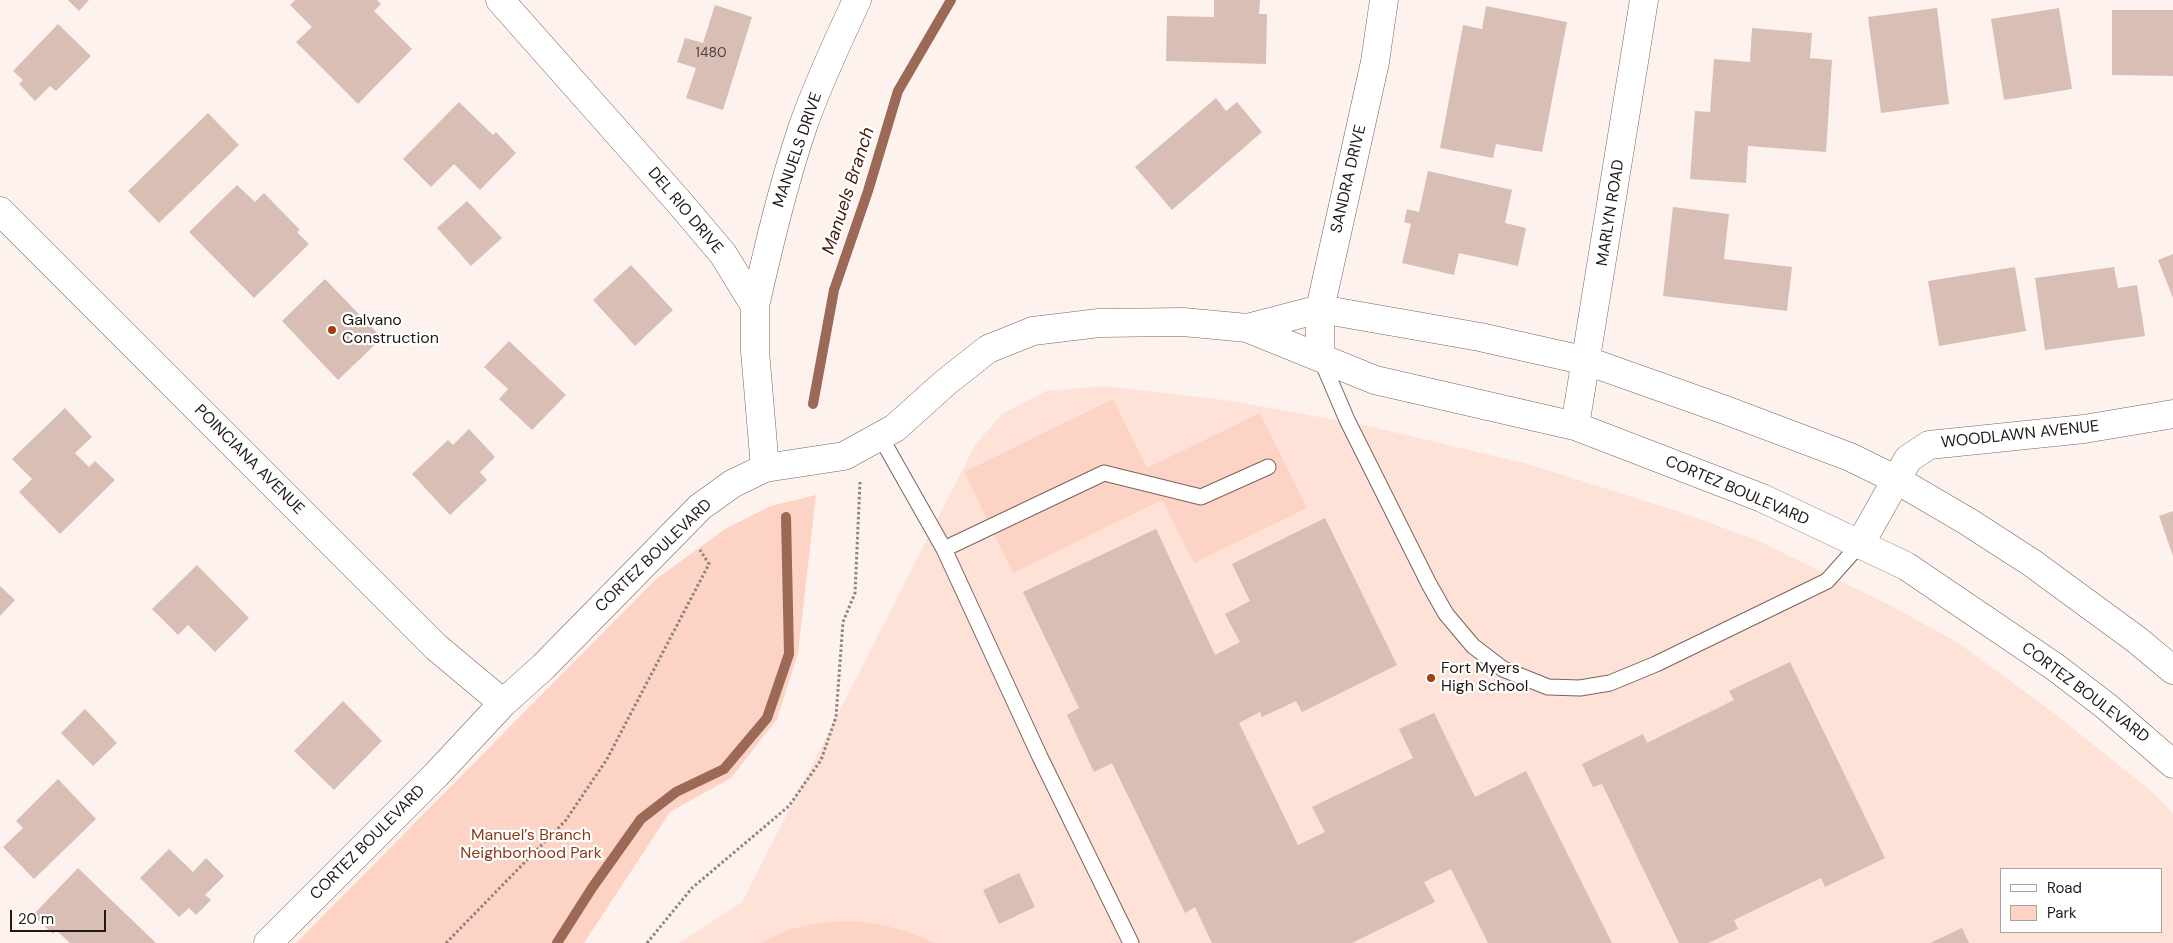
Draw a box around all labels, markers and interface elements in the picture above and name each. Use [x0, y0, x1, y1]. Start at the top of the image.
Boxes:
house number: 1480 [696, 45, 726, 61]
street label: MANUELS DRIVE [769, 90, 827, 210]
street label: SANDRA DRIVE [1327, 123, 1371, 235]
water label: Manuels Branch [818, 125, 880, 257]
street label: MARLYN ROAD [1593, 158, 1629, 268]
street label: DEL RIO DRIVE [643, 164, 727, 258]
place label: Galvano Construction [342, 311, 439, 349]
marker: Galvano Construction [326, 324, 338, 336]
street label: POINCIANA AVENUE [190, 401, 308, 519]
street label: WOODLAWN AVENUE [1940, 417, 2100, 453]
street label: CORTEZ BOULEVARD [1662, 452, 1812, 530]
street label: CORTEZ BOULEVARD [592, 495, 716, 617]
street label: CORTEZ BOULEVARD [2018, 639, 2152, 747]
place label: Fort Myers High School [1441, 659, 1528, 697]
marker: Fort Myers High School [1425, 672, 1437, 684]
street label: CORTEZ BOULEVARD [307, 782, 429, 904]
park label: Manuel’s Branch Neighborhood Park [460, 826, 602, 864]
legend [2000, 868, 2163, 933]
text: Road [2047, 878, 2082, 898]
scale bar [12, 900, 109, 932]
text: Park [2047, 903, 2077, 923]
text: 20 m [18, 909, 54, 929]

